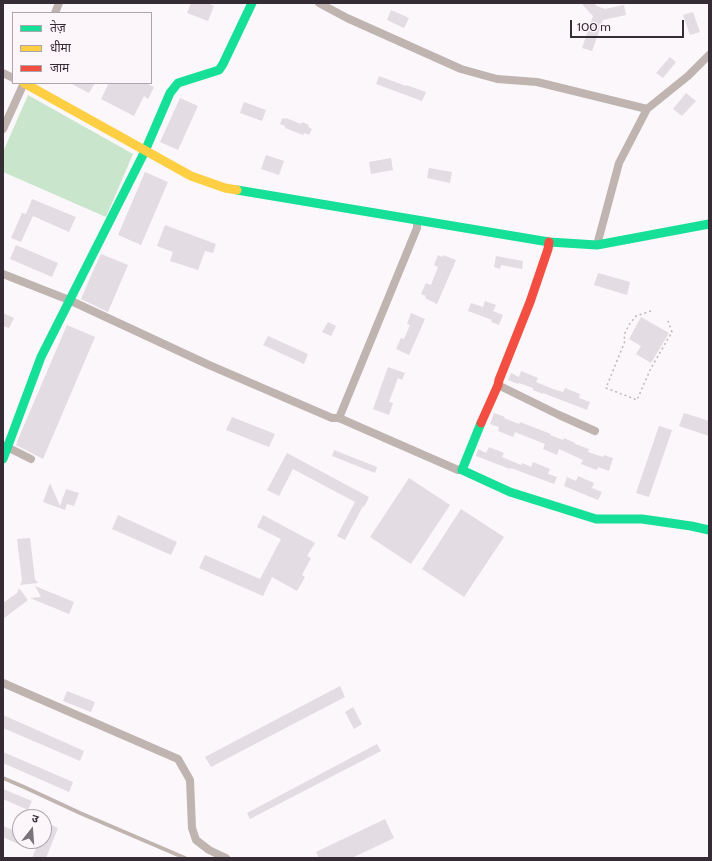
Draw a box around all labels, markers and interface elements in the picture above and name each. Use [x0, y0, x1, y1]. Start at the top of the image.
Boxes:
legend [12, 12, 152, 84]
scale bar [572, 12, 686, 38]
text: 100 m [577, 19, 611, 34]
text: तेज़ [50, 20, 66, 35]
text: धीमा [50, 40, 71, 55]
text: जाम [50, 60, 69, 75]
north arrow [12, 809, 52, 849]
text: उ [30, 811, 40, 826]

